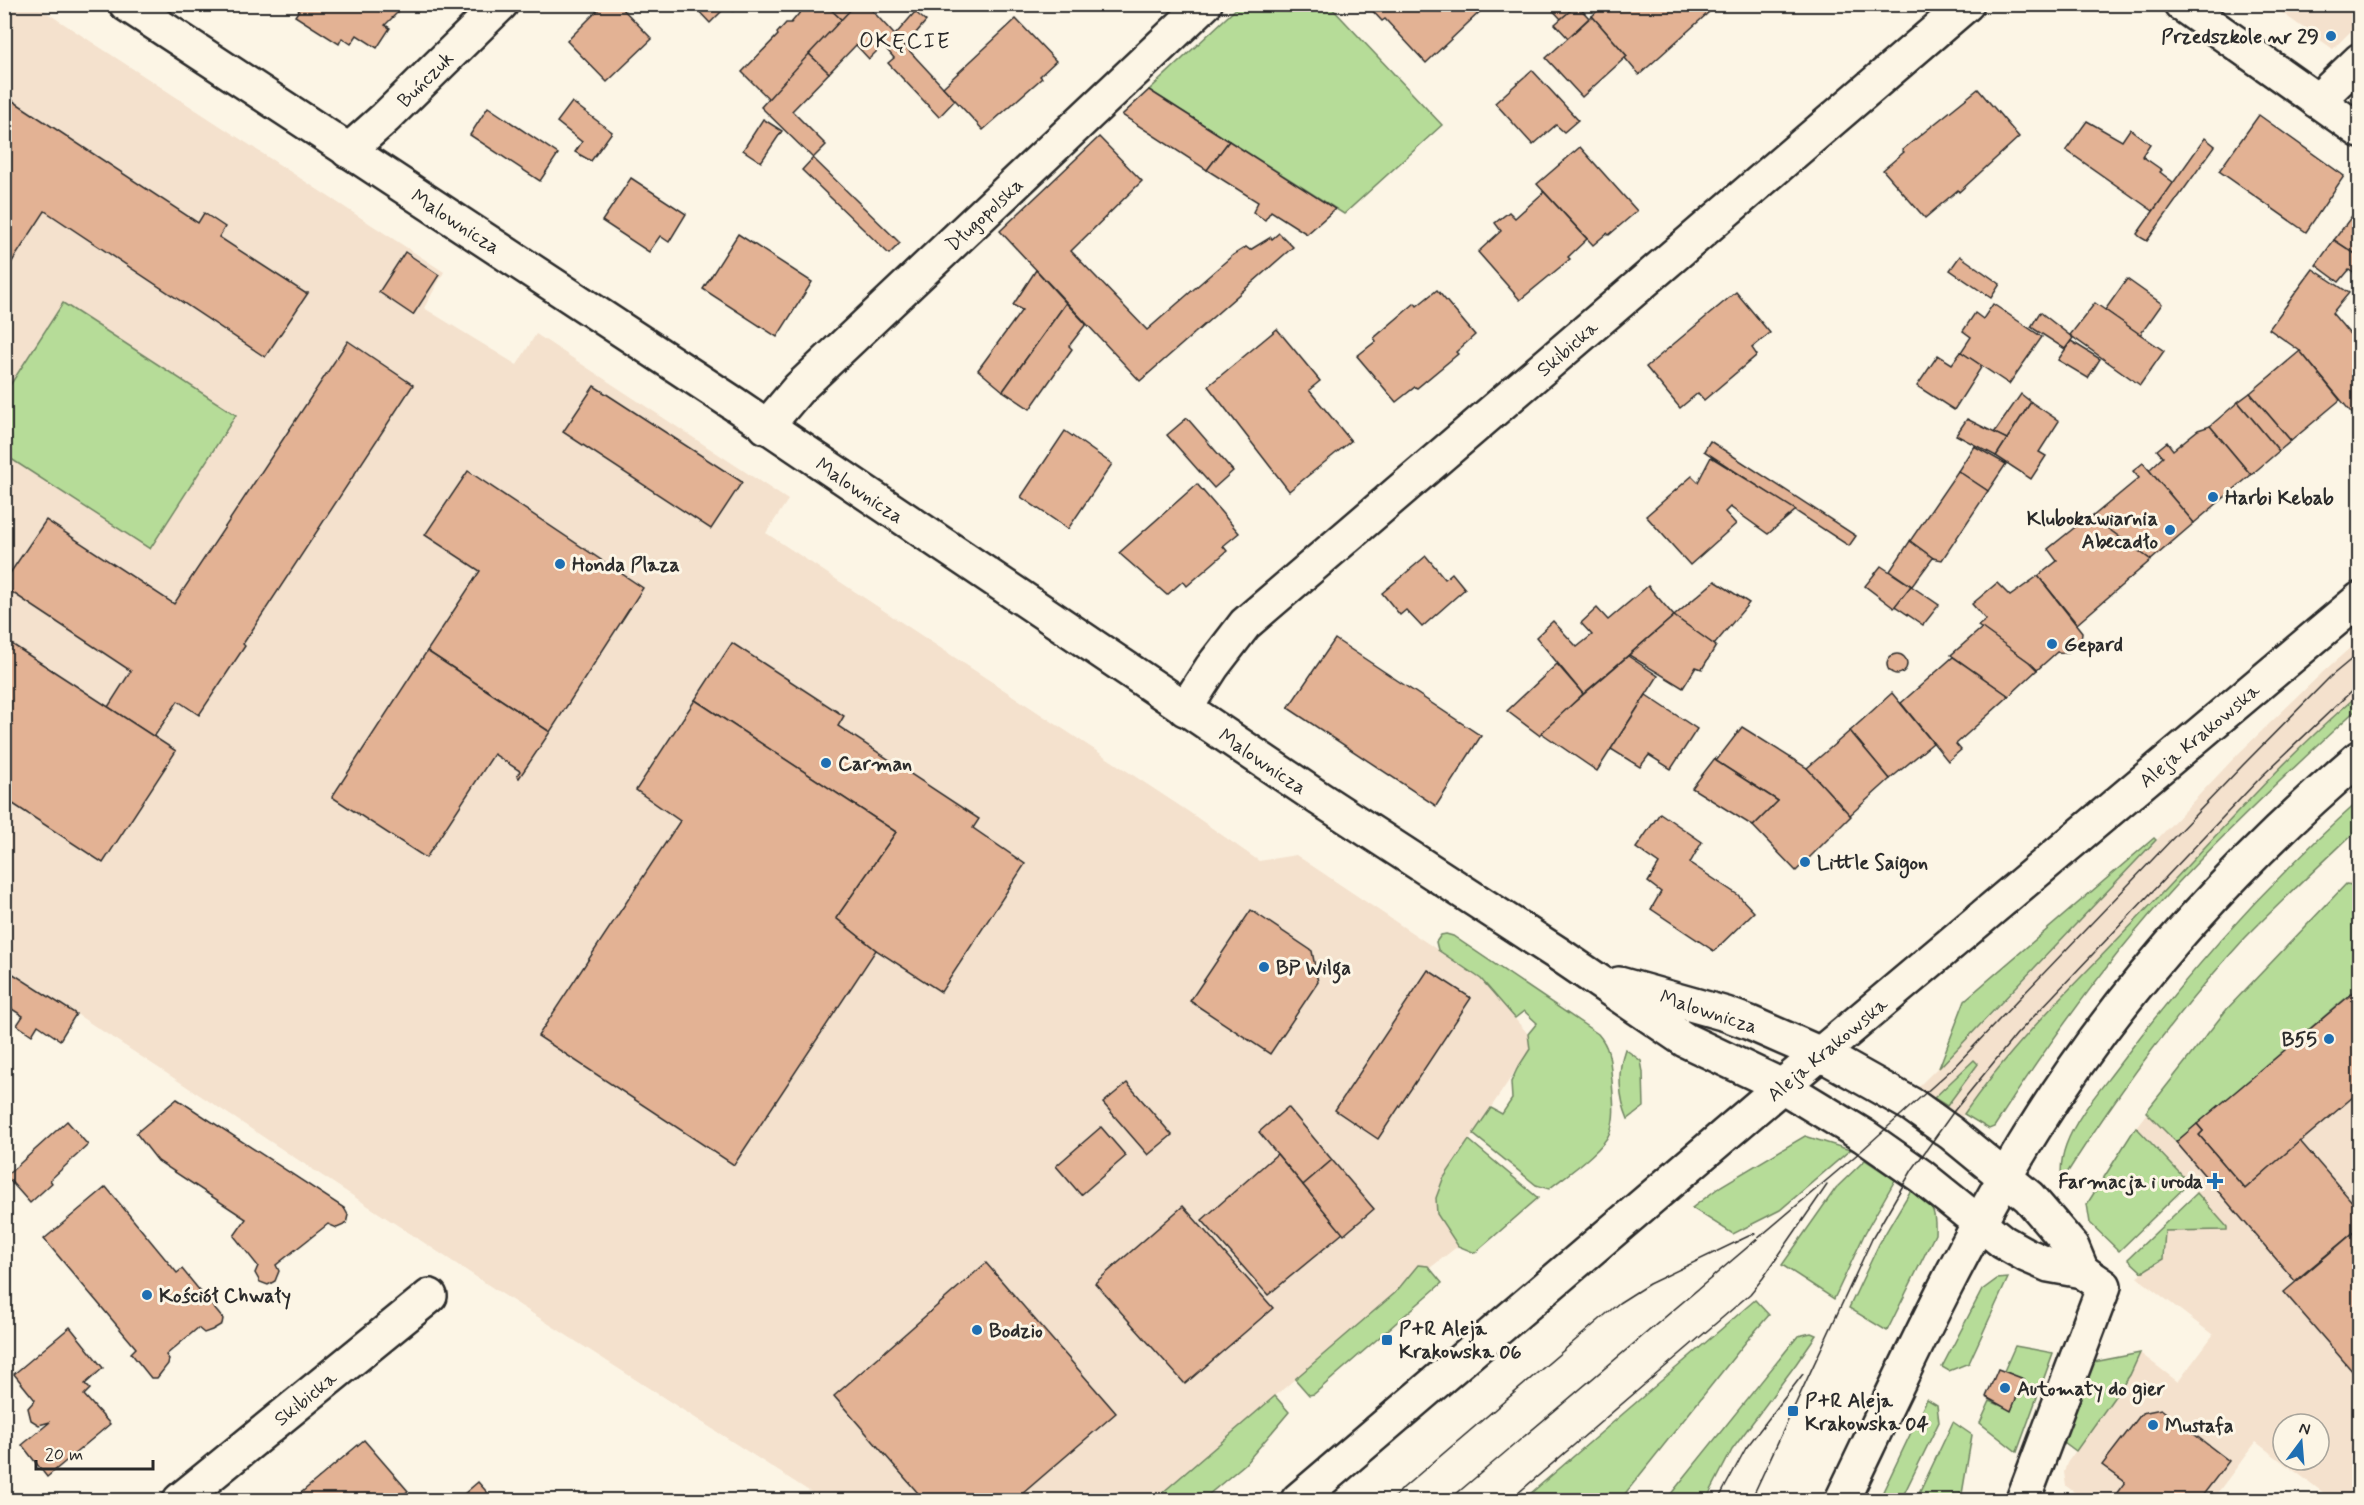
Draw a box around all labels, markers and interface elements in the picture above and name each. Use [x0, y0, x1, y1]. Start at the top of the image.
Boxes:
place label: Przedszkole nr 29 [2161, 24, 2319, 51]
district label: OKĘCIE [859, 28, 951, 56]
marker: Przedszkole nr 29 [2324, 29, 2338, 43]
street label: Buńczuk [392, 46, 460, 114]
street label: Długopolska [940, 172, 1030, 258]
street label: Malownicza [405, 183, 505, 261]
street label: Skibicka [1531, 314, 1605, 384]
street label: Malownicza [810, 452, 909, 531]
place label: Harbi Kebab [2225, 485, 2334, 512]
marker: Harbi Kebab [2206, 490, 2220, 504]
place label: Klubokawiarnia Abecadło [2027, 506, 2158, 556]
marker: Klubokawiarnia Abecadło [2163, 523, 2177, 537]
place label: Honda Plaza [572, 552, 680, 579]
marker: Honda Plaza [553, 557, 567, 571]
place label: Gepard [2064, 632, 2123, 659]
marker: Gepard [2045, 637, 2059, 651]
street label: Aleja Krakowska [2134, 677, 2267, 795]
street label: Malownicza [1213, 723, 1312, 802]
place label: Carman [838, 751, 912, 778]
marker: Carman [819, 756, 833, 770]
place label: Little Saigon [1817, 850, 1928, 879]
marker: Little Saigon [1798, 855, 1812, 869]
place label: BP Wilga [1276, 955, 1351, 984]
marker: BP Wilga [1257, 960, 1271, 974]
street label: Malownicza [1656, 984, 1761, 1041]
street label: Aleja Krakowska [1762, 991, 1895, 1109]
place label: B55 [2282, 1027, 2317, 1054]
marker: B55 [2322, 1032, 2336, 1046]
place label: Farmacja i uroda [2058, 1169, 2203, 1196]
marker: Farmacja i uroda [2208, 1174, 2222, 1188]
place label: Kościół Chwały [159, 1283, 291, 1310]
marker: Kościół Chwały [140, 1288, 154, 1302]
place label: P+R Aleja Krakowska 06 [1399, 1316, 1522, 1366]
place label: Bodzio [989, 1318, 1043, 1345]
marker: Bodzio [970, 1323, 984, 1337]
marker: P+R Aleja Krakowska 06 [1380, 1333, 1394, 1347]
street label: Skibicka [269, 1365, 344, 1433]
place label: Automaty do gier [2017, 1376, 2166, 1405]
marker: Automaty do gier [1998, 1381, 2012, 1395]
place label: P+R Aleja Krakowska 04 [1805, 1388, 1929, 1438]
marker: P+R Aleja Krakowska 04 [1786, 1404, 1800, 1418]
north arrow [2271, 1412, 2331, 1472]
place label: Mustafa [2165, 1413, 2234, 1440]
text: N [2297, 1417, 2313, 1441]
marker: Mustafa [2146, 1418, 2160, 1432]
scale bar [36, 1433, 153, 1471]
text: 20 m [45, 1443, 83, 1467]

